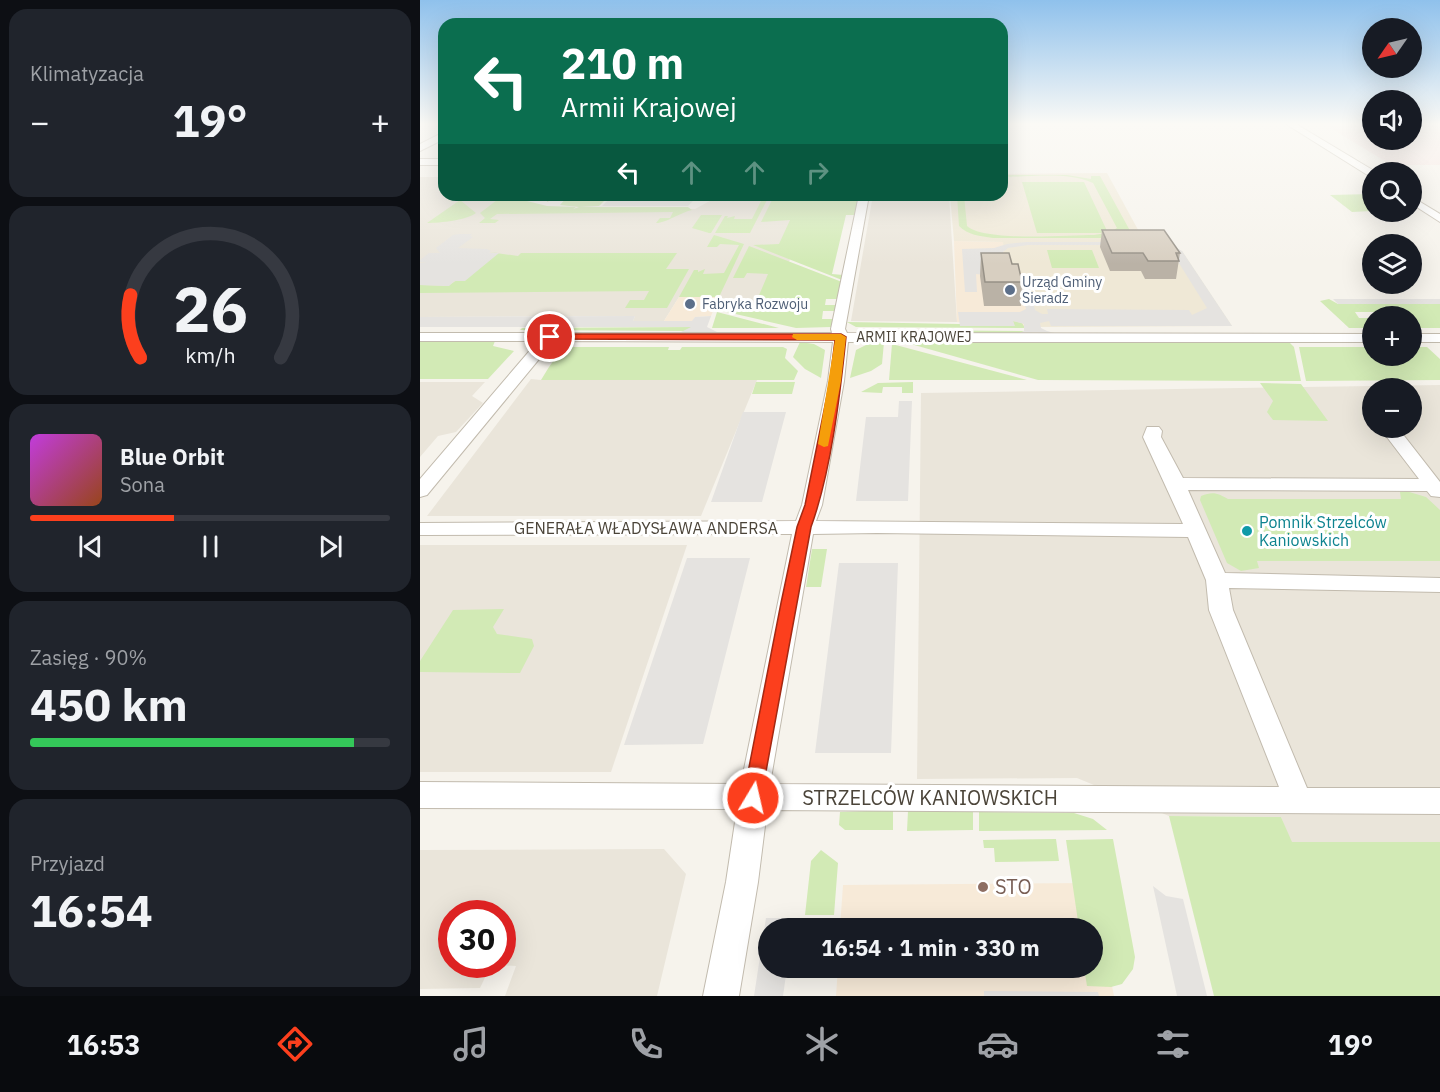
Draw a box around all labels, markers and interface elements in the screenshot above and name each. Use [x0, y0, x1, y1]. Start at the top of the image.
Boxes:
north arrow [1362, 18, 1422, 78]
map controls [1362, 18, 1422, 438]
text: 210 m [561, 36, 684, 91]
icon: left [462, 42, 540, 120]
text: Klimatyzacja [30, 60, 144, 87]
text: Armii Krajowej [561, 89, 737, 124]
button: sound [1362, 90, 1422, 150]
text: 19° [172, 91, 248, 149]
text: − [30, 100, 50, 143]
text: + [370, 100, 390, 143]
icon: left [612, 156, 645, 189]
icon: ahead [675, 156, 708, 189]
icon: ahead [738, 156, 771, 189]
icon: right [801, 156, 834, 189]
button: search [1362, 162, 1422, 222]
button: layers [1362, 234, 1422, 294]
text: 26 [173, 268, 247, 349]
place label: Urząd Gminy Sieradz [1022, 273, 1102, 307]
marker: Urząd Gminy Sieradz [1003, 283, 1017, 297]
place label: Fabryka Rozwoju [702, 295, 808, 313]
marker: Fabryka Rozwoju [683, 297, 697, 311]
button: + [1362, 306, 1422, 366]
pin [524, 311, 575, 362]
icon: arrive [533, 320, 566, 353]
street label: ARMII KRAJOWEJ [856, 328, 972, 346]
text: km/h [185, 341, 235, 369]
button: − [1362, 378, 1422, 438]
text: Blue Orbit [120, 442, 225, 471]
text: Sona [120, 471, 165, 498]
place label: Pomnik Strzelców Kaniowskich [1259, 512, 1387, 550]
street label: GENERAŁA WŁADYSŁAWA ANDERSA [514, 518, 778, 538]
marker: Pomnik Strzelców Kaniowskich [1240, 524, 1254, 538]
icon: previous [74, 530, 107, 563]
icon: pause [194, 530, 227, 563]
icon: next [314, 530, 347, 563]
text: Zasięg · 90% [30, 644, 147, 671]
text: 450 km [30, 675, 188, 733]
position arrow [721, 766, 785, 830]
street label: STRZELCÓW KANIOWSKICH [802, 784, 1058, 811]
text: Przyjazd [30, 850, 105, 877]
place label: STO [995, 873, 1032, 900]
marker: STO [976, 880, 990, 894]
text: 16:54 [30, 881, 153, 939]
speed limit sign: 30 [438, 900, 516, 978]
text: 16:54 · 1 min · 330 m [821, 933, 1040, 962]
icon: directions [274, 1023, 316, 1065]
icon: music [450, 1023, 492, 1065]
icon: phone [625, 1023, 667, 1065]
icon: climate [801, 1023, 843, 1065]
icon: car [977, 1023, 1019, 1065]
icon: filters [1152, 1023, 1194, 1065]
text: 16:53 [67, 1027, 141, 1062]
text: 19° [1328, 1027, 1373, 1062]

